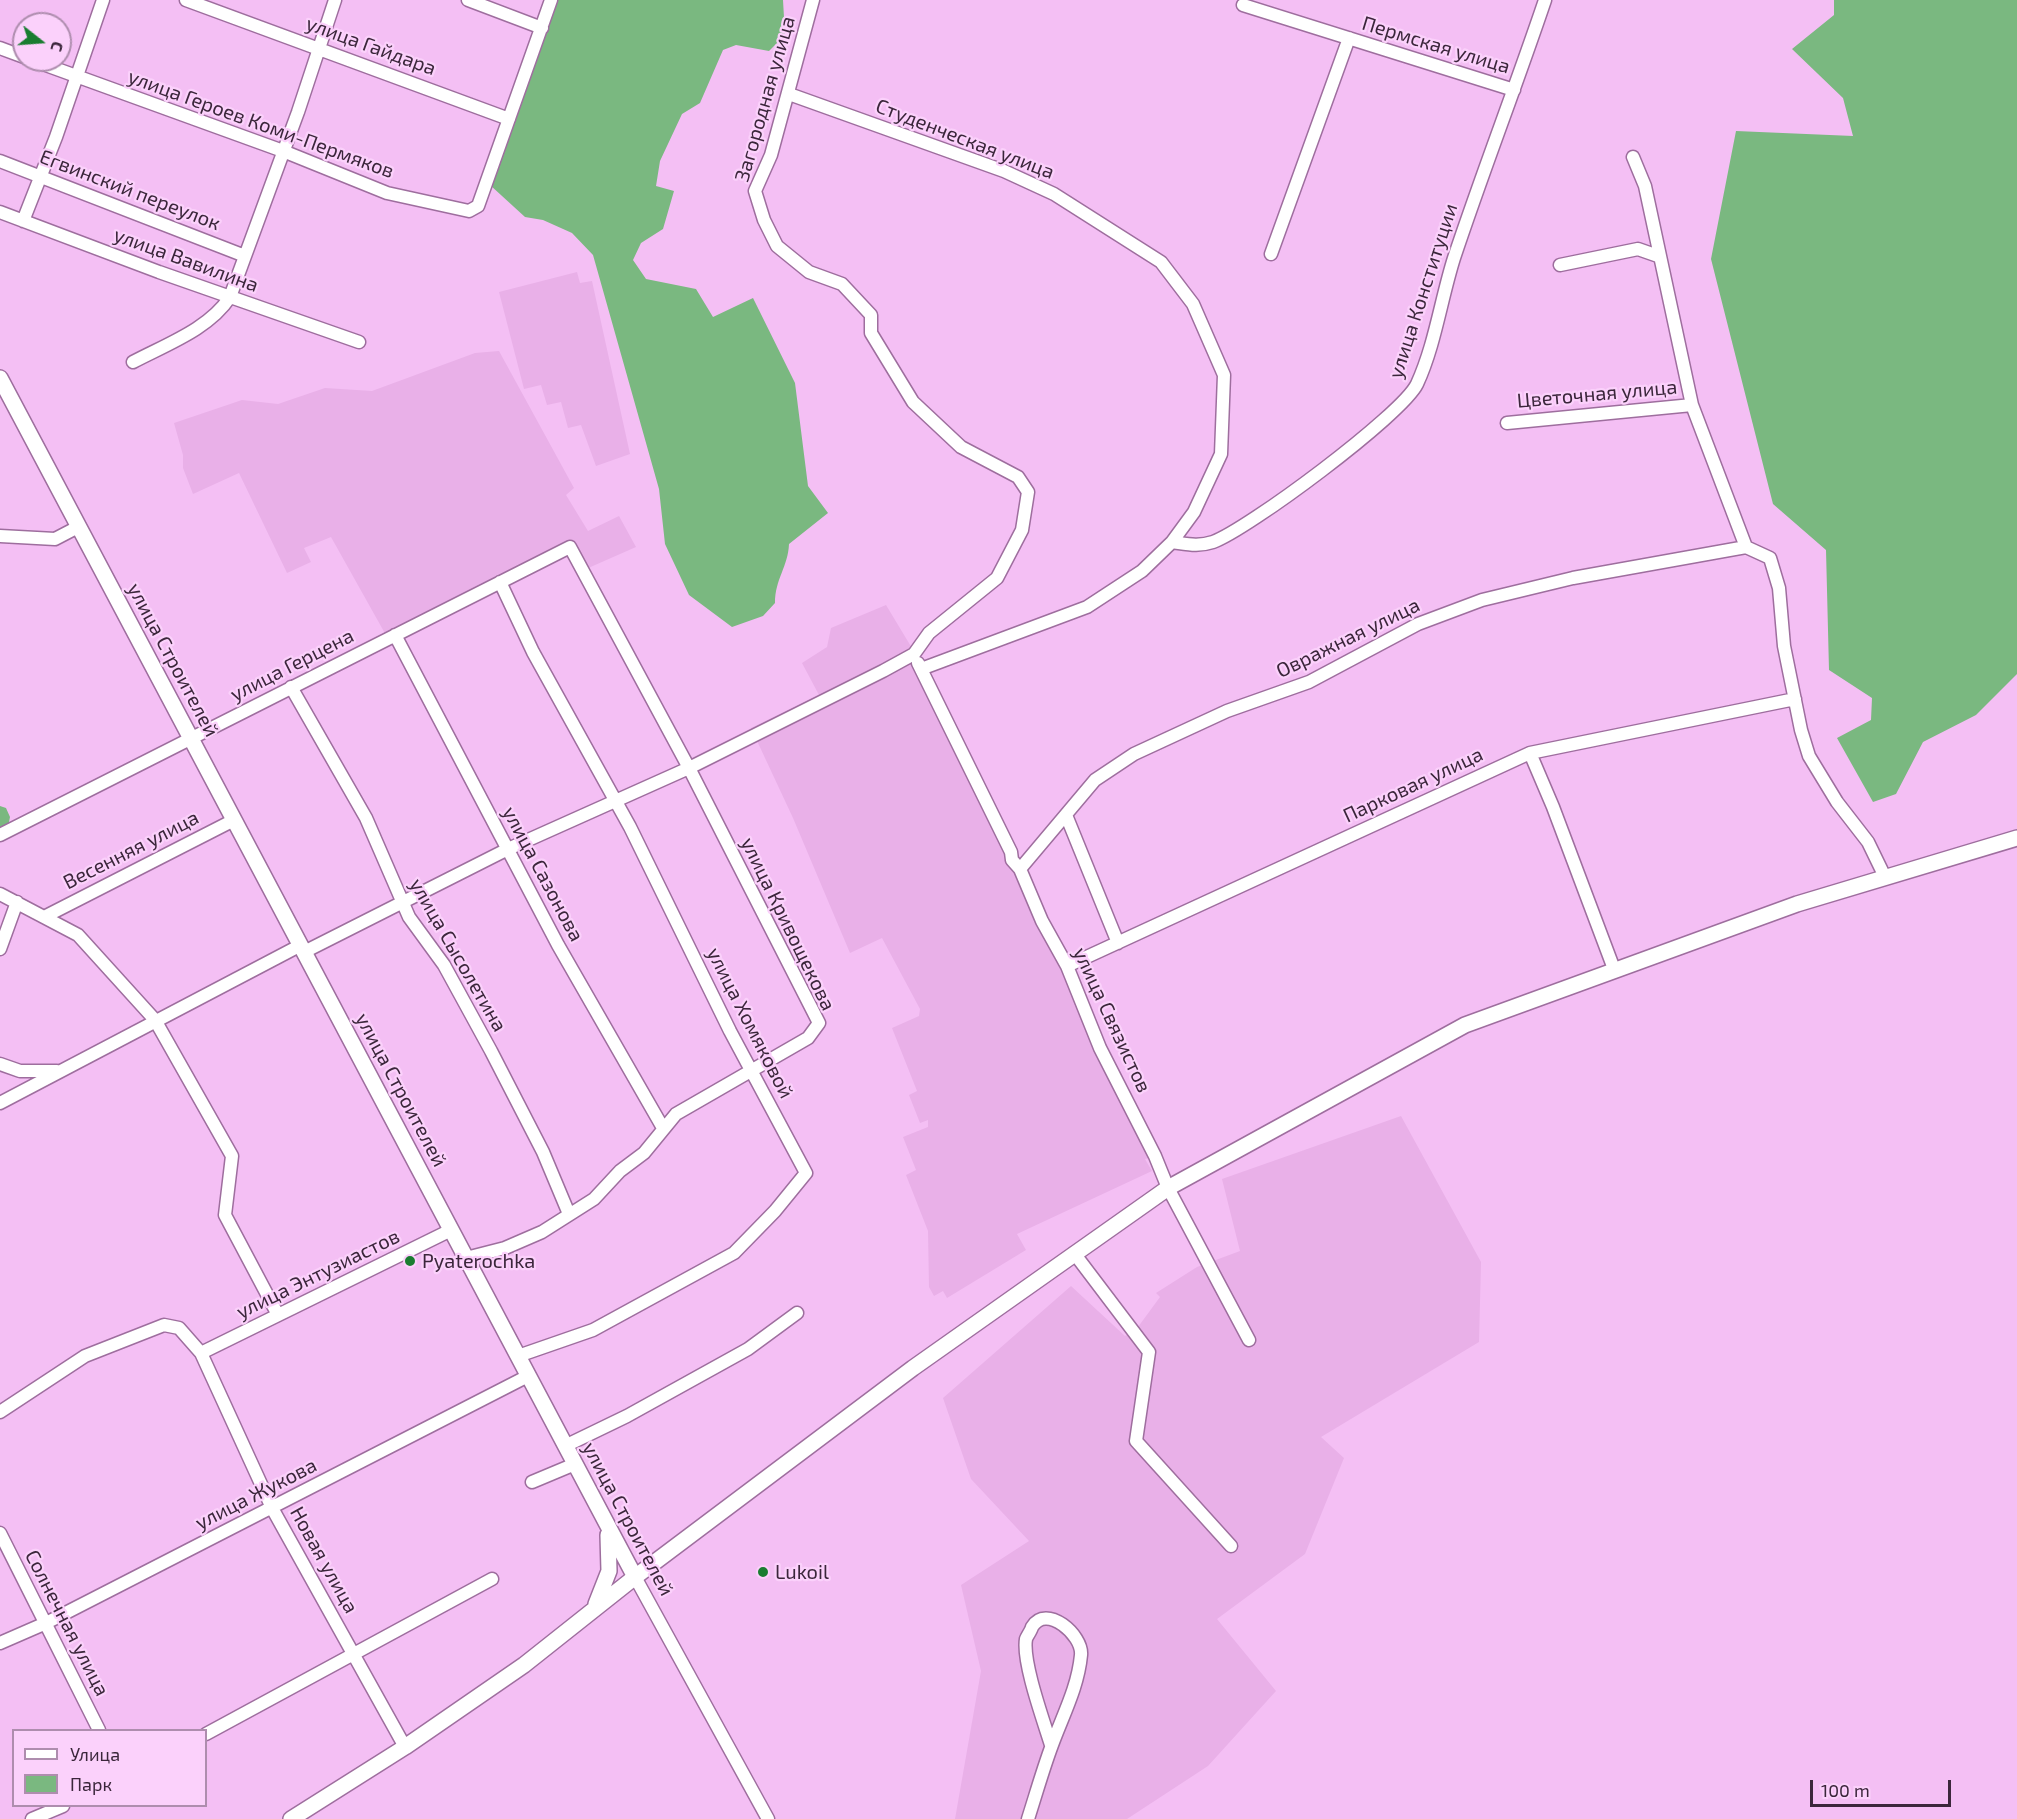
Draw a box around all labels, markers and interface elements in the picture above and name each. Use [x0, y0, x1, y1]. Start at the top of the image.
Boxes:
street label: улица Гайдара [303, 11, 439, 81]
street label: Пермская улица [1359, 11, 1513, 79]
north arrow [12, 12, 72, 72]
street label: Загородная улица [730, 14, 800, 184]
text: С [47, 40, 68, 54]
street label: улица Героев Коми-Пермяков [125, 65, 397, 183]
street label: Студенческая улица [872, 94, 1058, 184]
street label: Егвинский переулок [36, 144, 224, 236]
street label: улица Конституции [1383, 201, 1463, 381]
street label: улица Вавилина [110, 223, 262, 297]
street label: Цветочная улица [1516, 375, 1678, 413]
street label: улица Строителей [122, 579, 224, 741]
street label: Овражная улица [1272, 593, 1424, 683]
street label: улица Герцена [226, 624, 358, 706]
street label: Парковая улица [1339, 742, 1487, 828]
street label: улица Сазонова [497, 802, 589, 946]
street label: Весенняя улица [59, 805, 203, 895]
street label: улица Кривощекова [736, 833, 840, 1015]
street label: улица Сысолетина [404, 874, 512, 1036]
street label: улица Хомяковой [702, 944, 798, 1102]
street label: улица Связистов [1068, 944, 1156, 1096]
street label: улица Строителей [350, 1009, 452, 1171]
street label: улица Энтузиастов [232, 1224, 404, 1324]
place label: Pyaterochka [422, 1249, 535, 1273]
marker: Pyaterochka [403, 1254, 417, 1268]
street label: улица Строителей [577, 1438, 679, 1600]
street label: улица Жукова [191, 1453, 321, 1535]
street label: Новая улица [285, 1503, 363, 1617]
street label: Солнечная улица [20, 1546, 114, 1700]
place label: Lukoil [775, 1560, 829, 1584]
marker: Lukoil [756, 1565, 770, 1579]
legend [12, 1729, 207, 1807]
text: Улица [70, 1743, 120, 1765]
scale bar [1813, 1768, 1954, 1806]
text: Парк [70, 1773, 112, 1795]
text: 100 m [1821, 1779, 1870, 1801]

